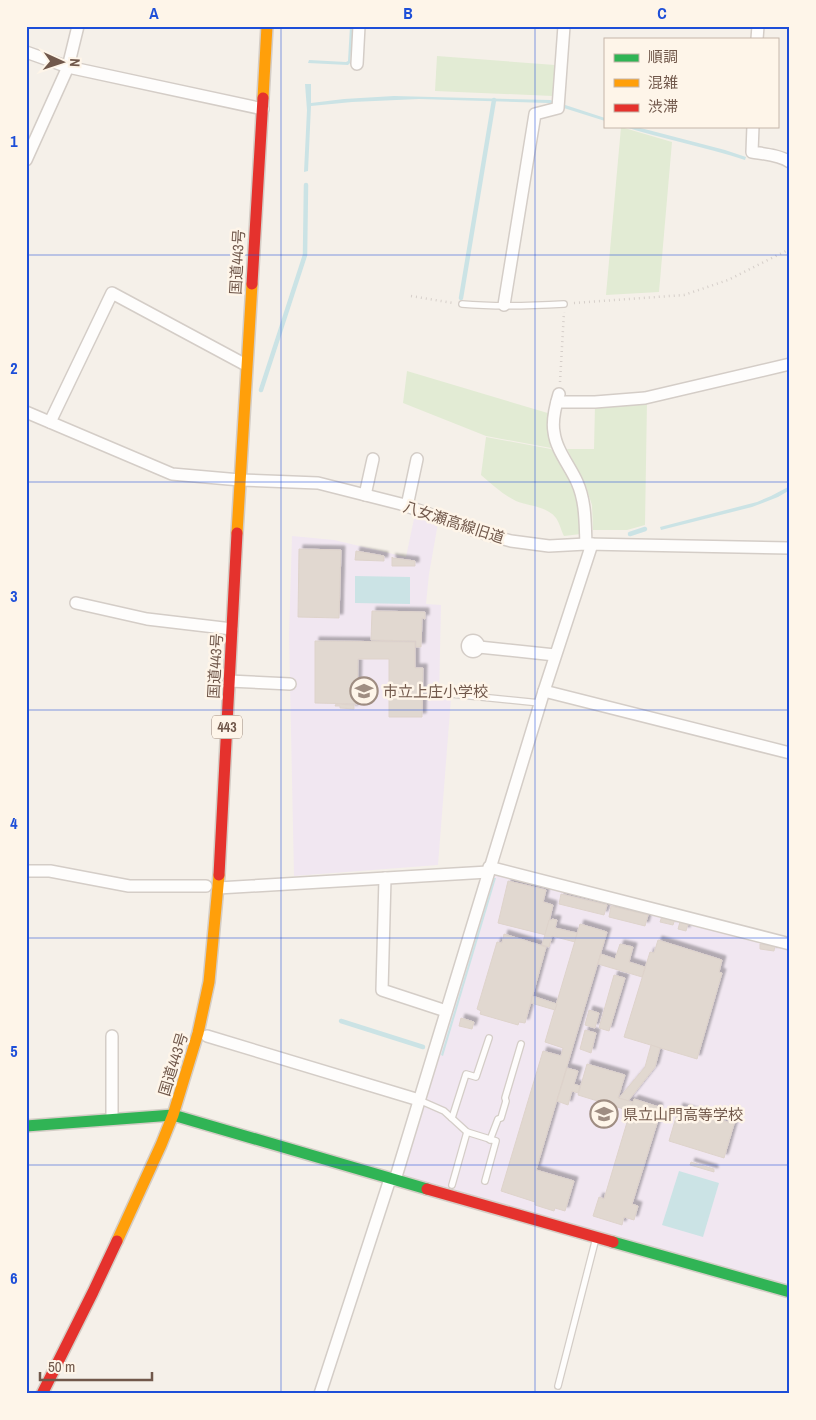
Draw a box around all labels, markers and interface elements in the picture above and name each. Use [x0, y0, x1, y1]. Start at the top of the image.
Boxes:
text: A [149, 2, 159, 24]
text: B [403, 2, 413, 24]
text: C [657, 2, 667, 24]
north arrow [38, 38, 88, 88]
legend [604, 38, 778, 128]
text: 順調 [648, 46, 678, 67]
text: N [66, 58, 84, 67]
text: 混雑 [648, 72, 678, 93]
text: 渋滞 [648, 96, 678, 117]
text: 1 [10, 130, 18, 152]
street label: 国道443号 [225, 229, 249, 295]
text: 2 [10, 357, 18, 379]
street label: 八女瀬高線旧道 [401, 496, 507, 548]
text: 3 [10, 585, 18, 607]
street label: 国道443号 [203, 633, 227, 699]
school or university icon: 市立上庄小学校 [349, 676, 379, 706]
place label: 市立上庄小学校 [383, 681, 488, 702]
road number: 443 [212, 716, 242, 739]
text: 4 [10, 812, 18, 834]
street label: 国道443号 [153, 1030, 193, 1098]
text: 5 [10, 1040, 18, 1062]
school or university icon: 県立山門高等学校 [589, 1099, 619, 1129]
place label: 県立山門高等学校 [623, 1104, 743, 1125]
text: 6 [10, 1267, 18, 1289]
scale bar [40, 1350, 152, 1382]
text: 50 m [48, 1356, 75, 1377]

